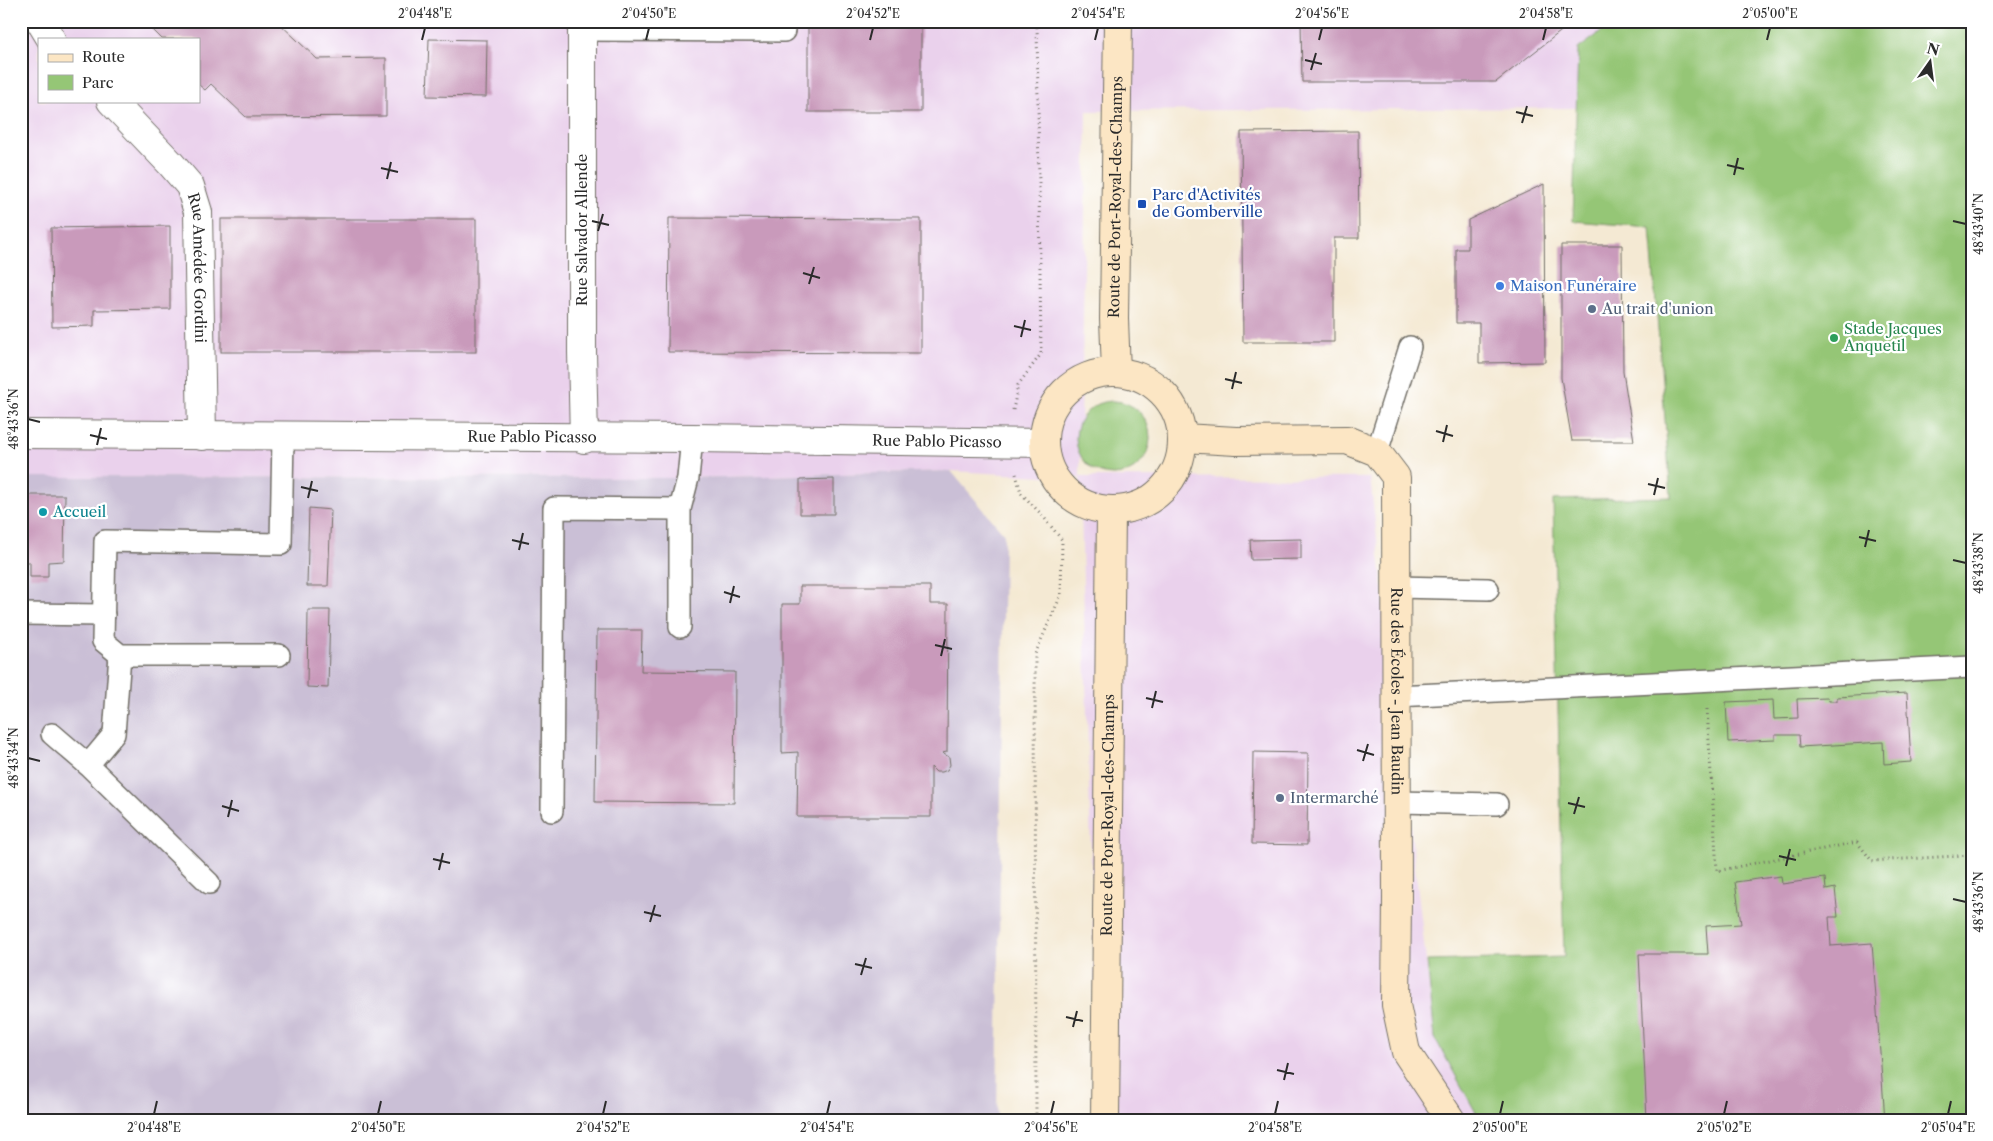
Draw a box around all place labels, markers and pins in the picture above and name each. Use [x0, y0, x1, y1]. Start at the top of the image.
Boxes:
place label: Parc d'Activités de Gomberville [1152, 185, 1263, 221]
marker: Parc d'Activités de Gomberville [1136, 198, 1148, 210]
place label: Maison Funéraire [1510, 276, 1637, 295]
marker: Maison Funéraire [1494, 280, 1506, 292]
place label: Au trait d'union [1601, 299, 1714, 318]
marker: Au trait d'union [1586, 303, 1598, 315]
place label: Stade Jacques Anquetil [1843, 319, 1942, 355]
marker: Stade Jacques Anquetil [1828, 332, 1840, 344]
place label: Accueil [52, 502, 107, 521]
marker: Accueil [37, 506, 49, 518]
place label: Intermarché [1290, 788, 1379, 807]
marker: Intermarché [1274, 792, 1286, 804]

